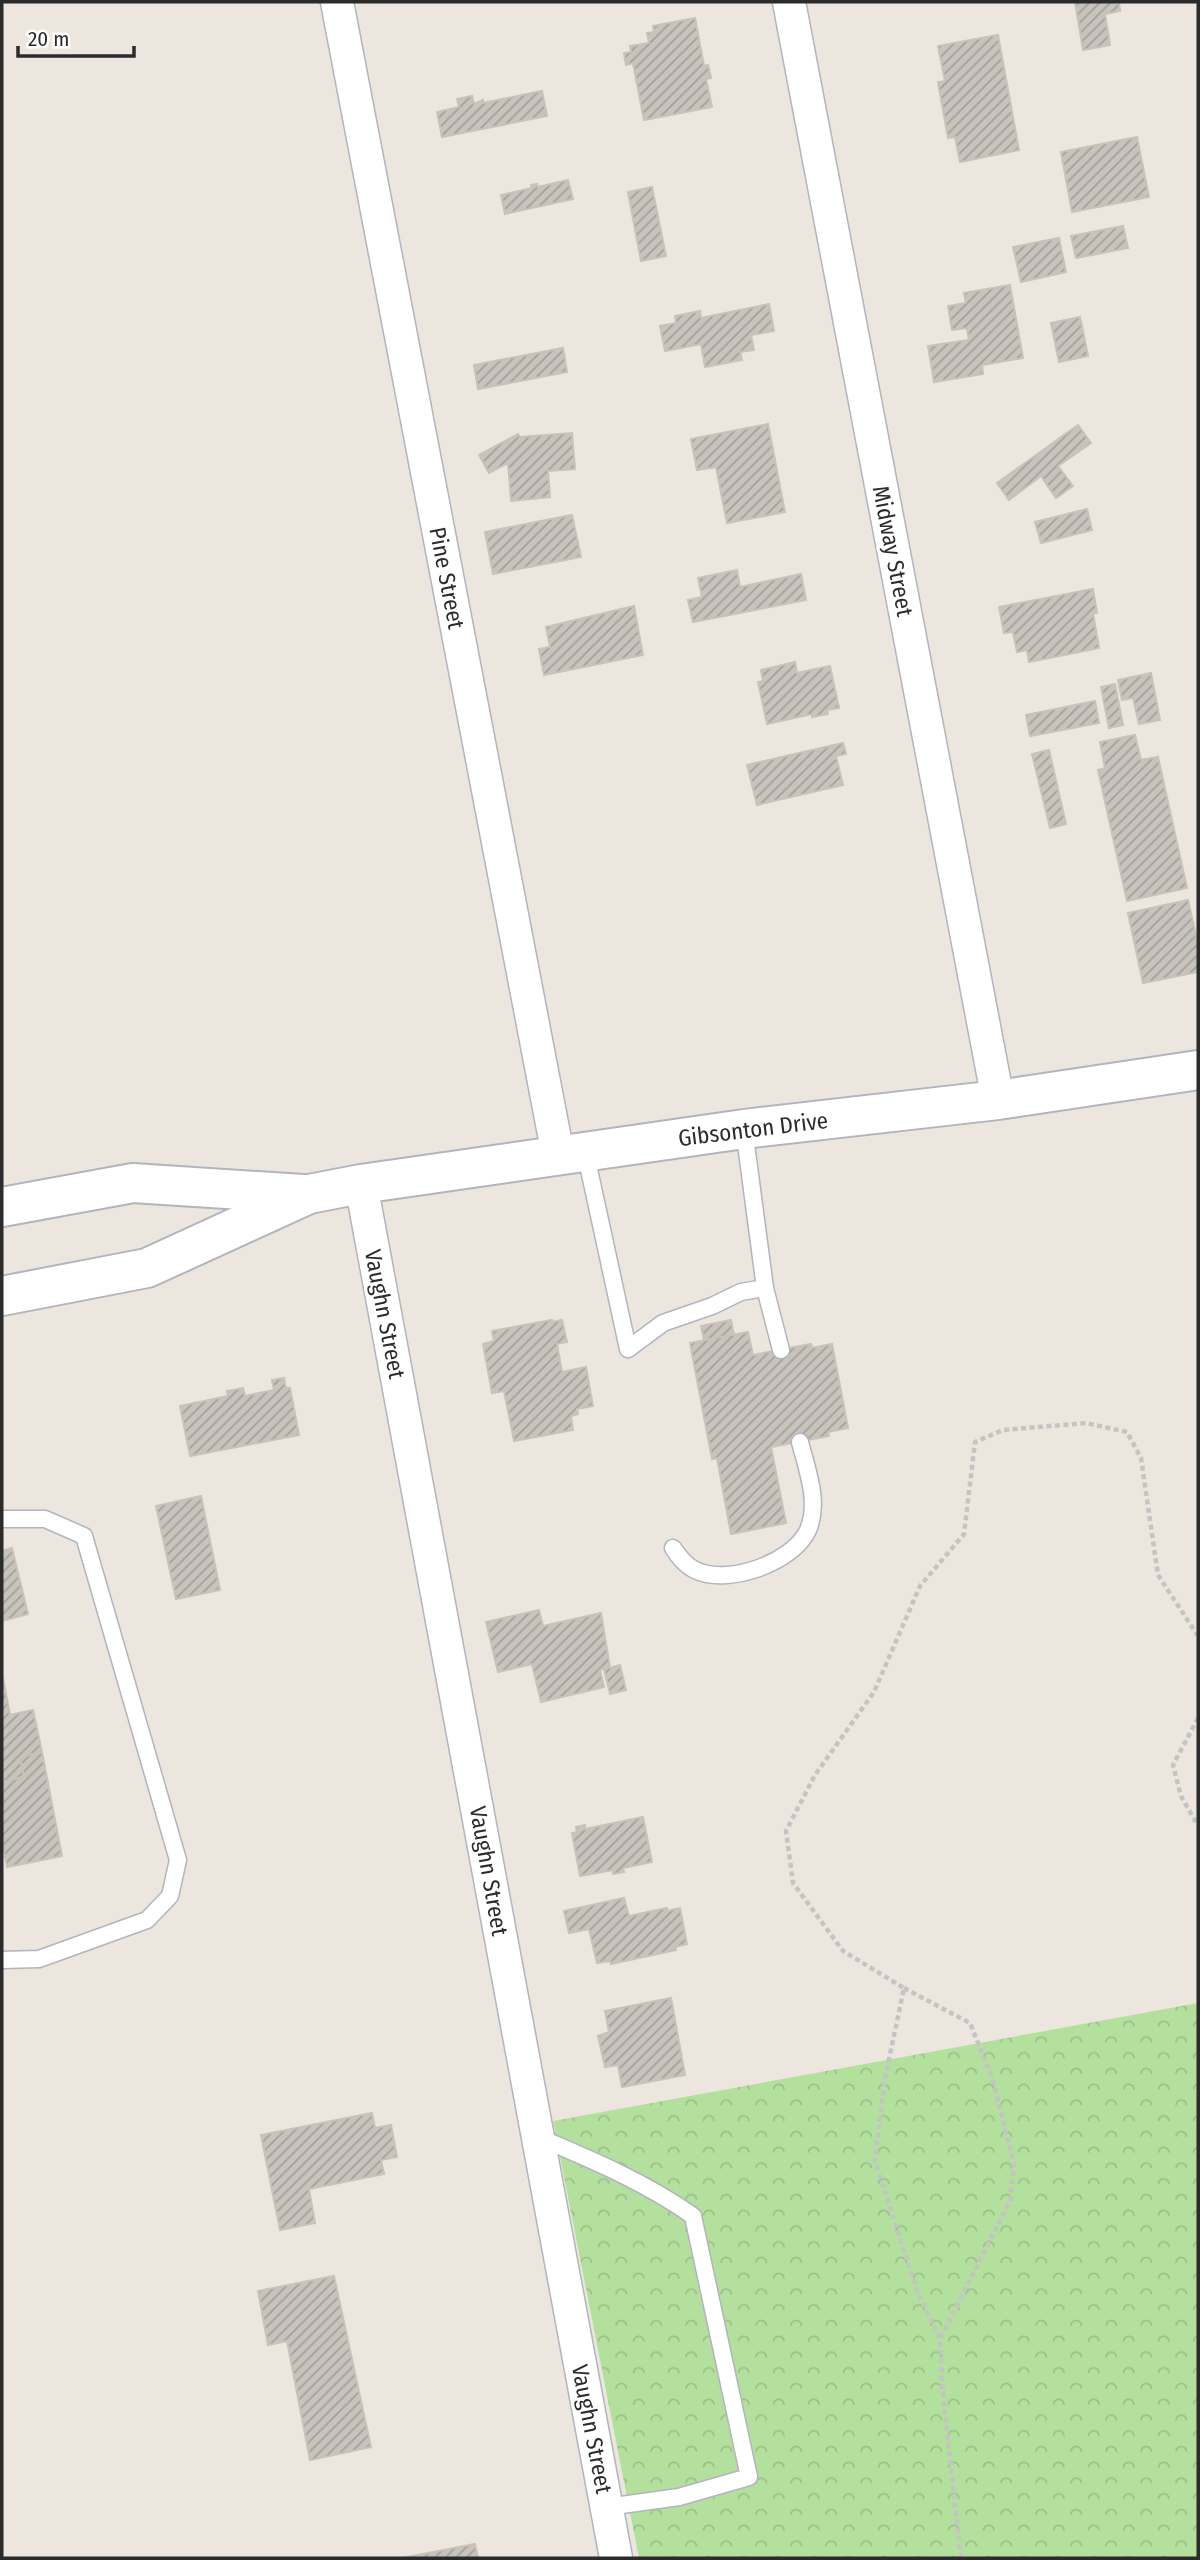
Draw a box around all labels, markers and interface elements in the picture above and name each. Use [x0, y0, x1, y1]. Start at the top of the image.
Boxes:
scale bar [18, 14, 133, 58]
text: 20 m [28, 26, 69, 52]
street label: Midway Street [867, 483, 919, 619]
street label: Pine Street [423, 525, 471, 632]
street label: Gibsonton Drive [676, 1106, 830, 1152]
street label: Vaughn Street [359, 1247, 411, 1381]
street label: Vaughn Street [464, 1804, 514, 1938]
street label: Vaughn Street [566, 2362, 618, 2496]

